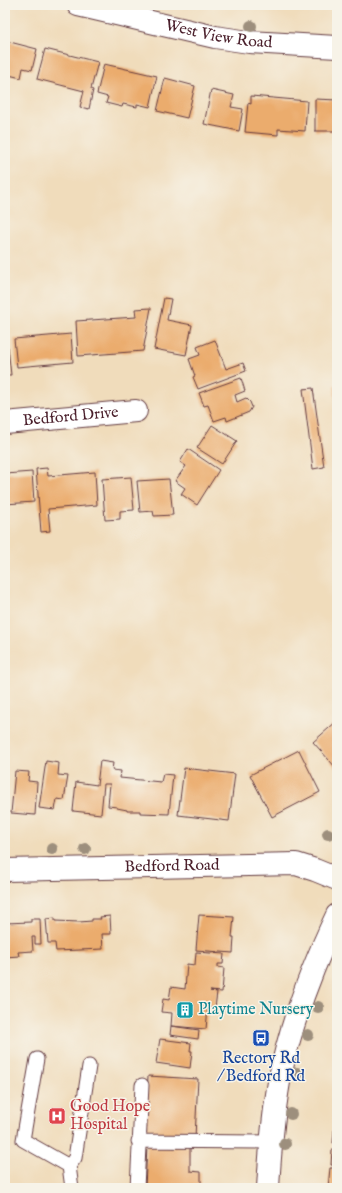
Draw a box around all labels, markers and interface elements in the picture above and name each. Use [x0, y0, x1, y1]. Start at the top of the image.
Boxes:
street label: West View Road [163, 16, 273, 53]
street label: Bedford Drive [22, 403, 119, 431]
street label: Bedford Road [124, 856, 220, 878]
building icon: Playtime Nursery [175, 1000, 195, 1020]
place label: Playtime Nursery [198, 1000, 314, 1020]
bus stop icon: Rectory Rd / Bedford Rd [251, 1028, 271, 1048]
place label: Rectory Rd / Bedford Rd [217, 1049, 306, 1087]
place label: Good Hope Hospital [70, 1097, 150, 1135]
hospital icon: Good Hope Hospital [47, 1106, 67, 1126]

